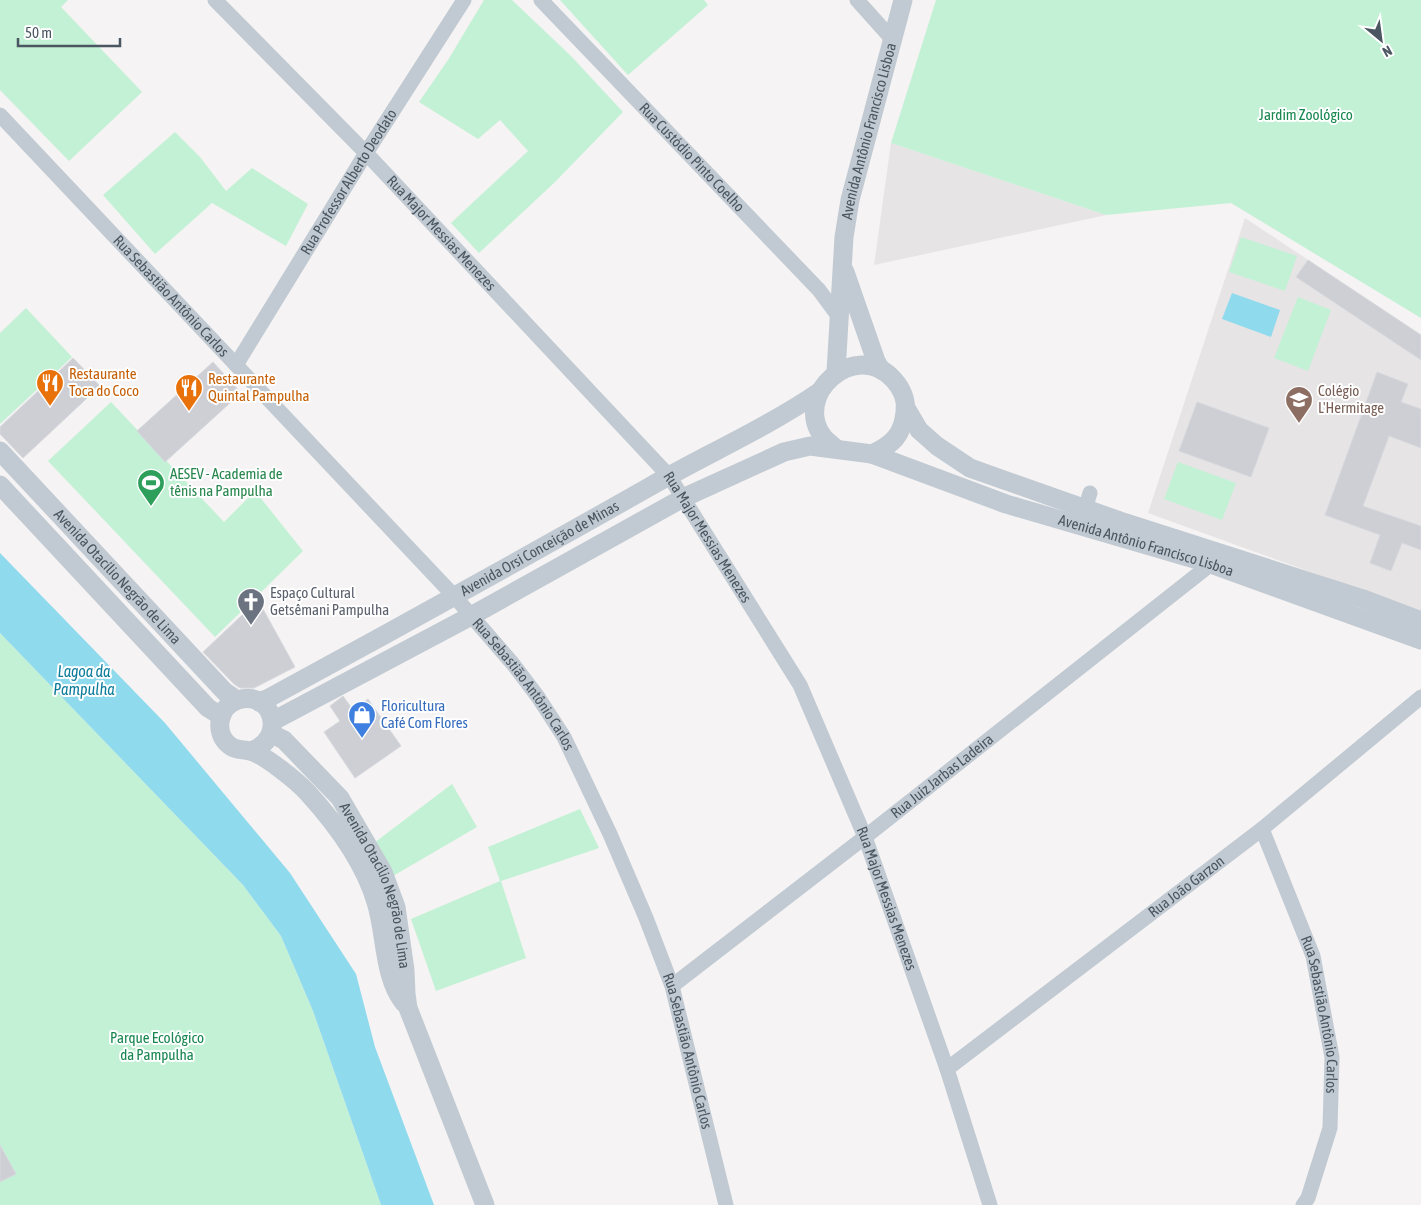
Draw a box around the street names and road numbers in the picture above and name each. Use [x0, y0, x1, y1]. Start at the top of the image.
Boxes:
street label: Avenida Antônio Francisco Lisboa [838, 41, 899, 221]
street label: Rua Custódio Pinto Coelho [636, 99, 748, 215]
street label: Rua Professor Alberto Deodato [297, 106, 400, 258]
street label: Rua Major Messias Menezes [384, 172, 500, 294]
street label: Rua Sebastião Antônio Carlos [110, 232, 233, 360]
street label: Rua Major Messias Menezes [660, 468, 755, 606]
street label: Avenida Orsi Conceição de Minas [457, 497, 622, 599]
street label: Avenida Otacílio Negrão de Lima [51, 505, 185, 647]
street label: Avenida Antônio Francisco Lisboa [1057, 511, 1236, 579]
street label: Rua Sebastião Antônio Carlos [469, 615, 578, 753]
street label: Rua Juiz Jarbas Ladeira [887, 730, 996, 821]
street label: Avenida Otacílio Negrão de Lima [337, 799, 414, 970]
street label: Rua Major Messias Menezes [853, 824, 920, 973]
street label: Rua João Garzon [1145, 852, 1227, 920]
street label: Rua Sebastião Antônio Carlos [1298, 933, 1341, 1094]
street label: Rua Sebastião Antônio Carlos [660, 970, 716, 1131]

